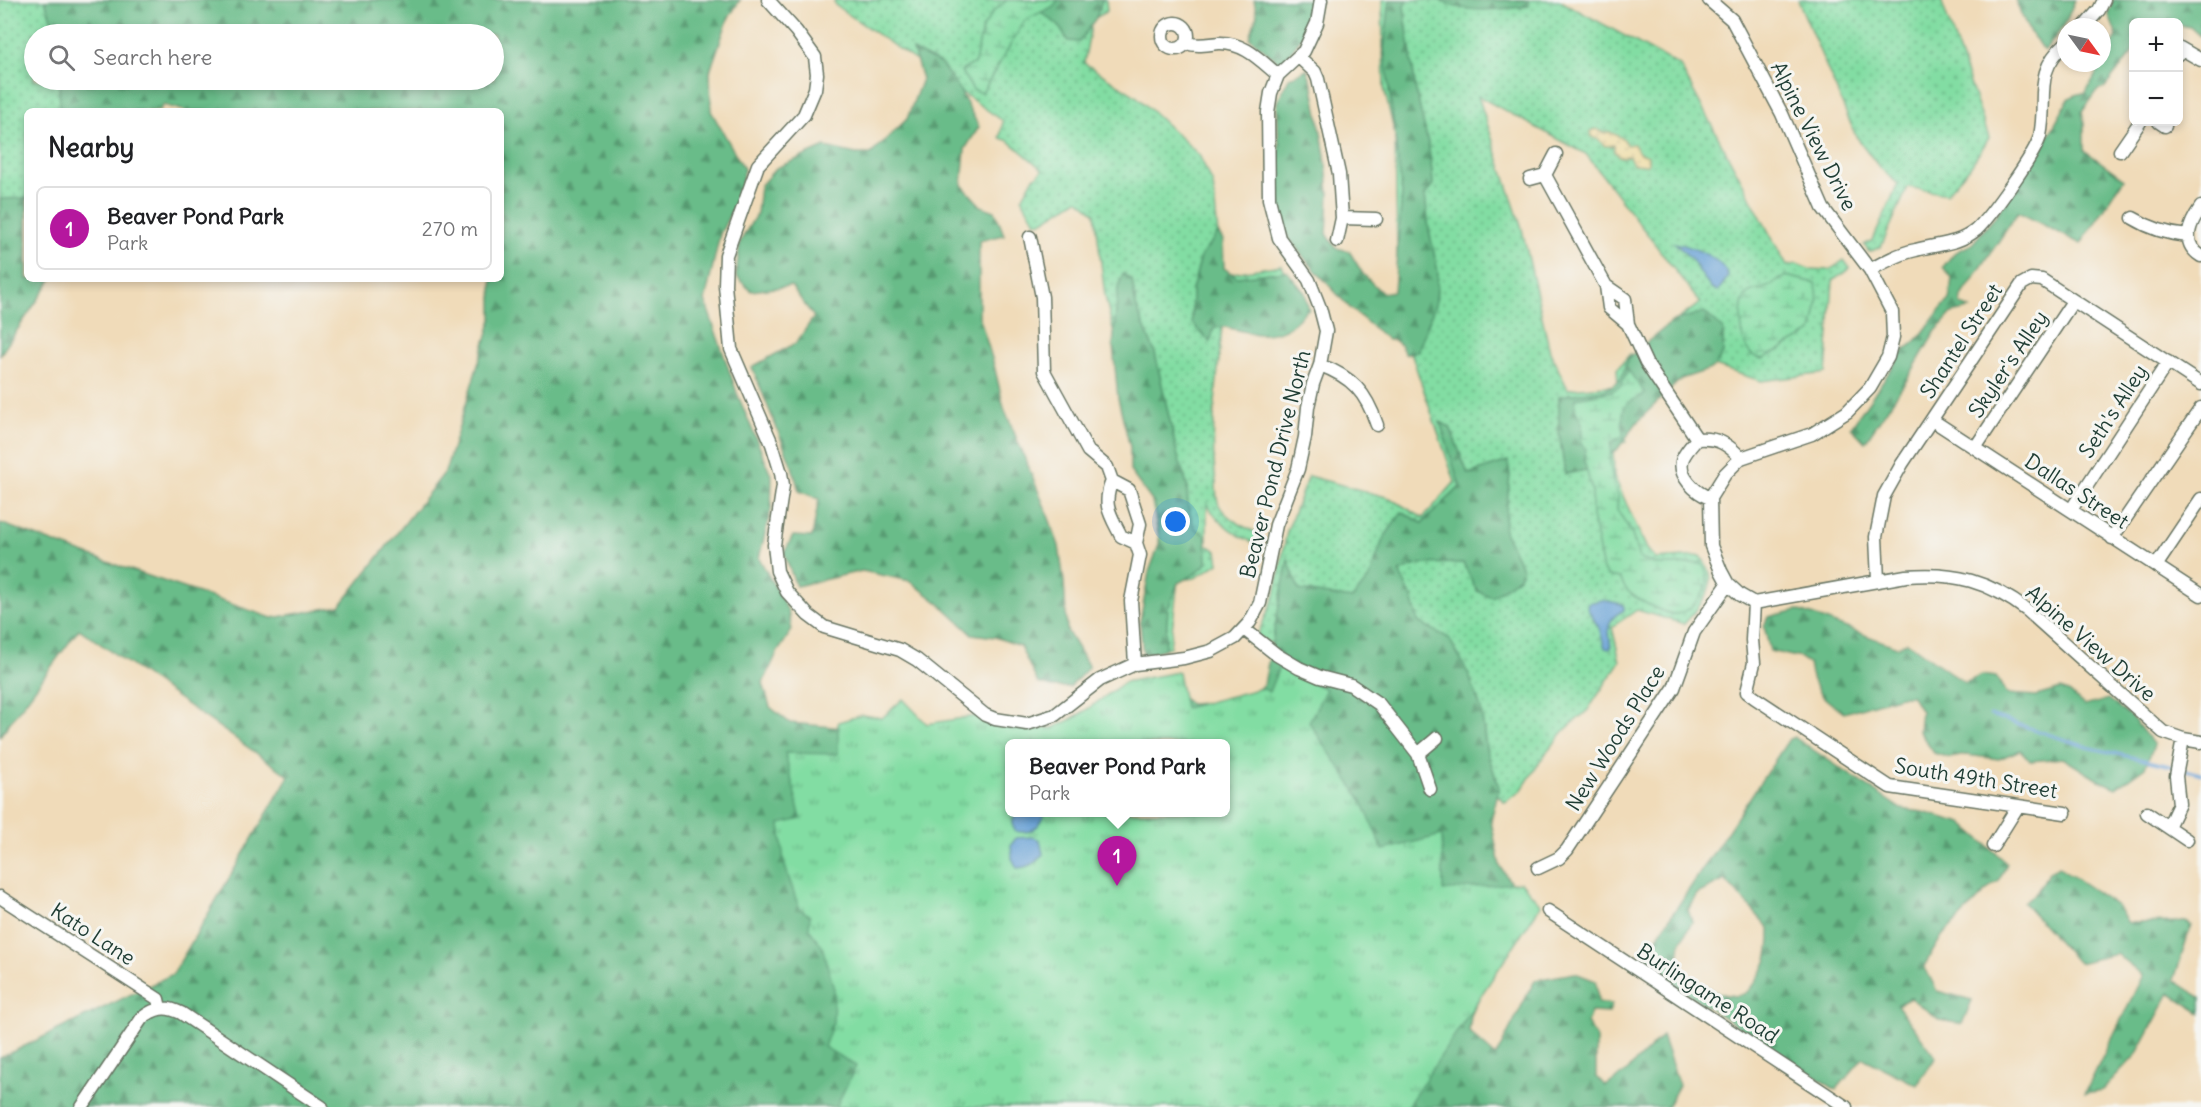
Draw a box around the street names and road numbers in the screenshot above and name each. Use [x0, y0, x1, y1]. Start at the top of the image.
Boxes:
street label: Alpine View Drive [1765, 57, 1863, 215]
street label: Shantel Street [1914, 278, 2008, 404]
street label: Skyler's Alley [1962, 305, 2054, 423]
street label: Beaver Pond Drive North [1234, 347, 1316, 581]
street label: Seth's Alley [2073, 359, 2153, 463]
street label: Dallas Street [2020, 447, 2134, 535]
street label: Alpine View Drive [2020, 579, 2162, 707]
street label: New Woods Place [1559, 660, 1671, 816]
street label: South 49th Street [1893, 752, 2059, 804]
street label: Kato Lane [46, 897, 140, 971]
street label: Burlingame Road [1632, 937, 1784, 1049]

